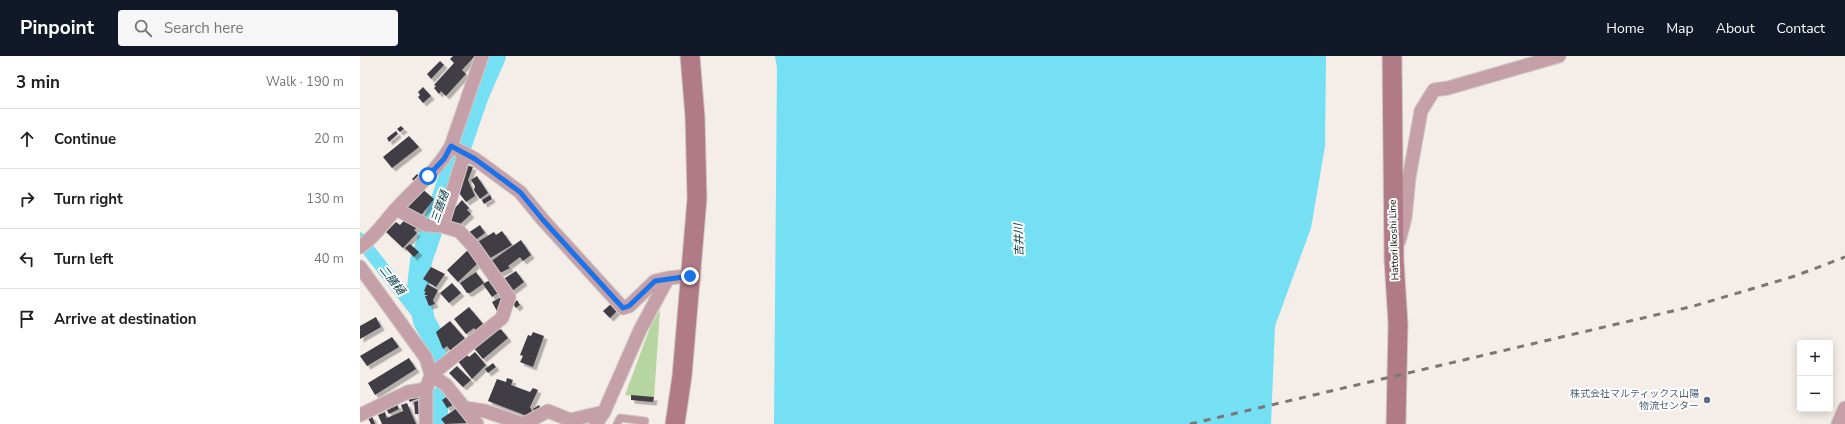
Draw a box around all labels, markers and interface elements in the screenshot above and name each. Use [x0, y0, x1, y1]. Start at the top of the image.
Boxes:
search box [118, 10, 398, 46]
text: Pinpoint [20, 15, 94, 41]
icon: search [132, 17, 154, 39]
text: Search here [164, 18, 243, 38]
text: Home [1606, 19, 1644, 38]
text: Map [1666, 19, 1694, 38]
text: About [1716, 19, 1755, 38]
text: Contact [1777, 19, 1825, 38]
text: 3 min [16, 71, 60, 94]
text: Walk · 190 m [266, 73, 344, 91]
icon: ahead [16, 128, 38, 150]
text: Continue [54, 129, 116, 149]
text: 20 m [314, 130, 344, 148]
route start [419, 167, 437, 185]
water label: 三膳樋 [428, 187, 453, 225]
icon: right [16, 188, 38, 210]
text: Turn right [54, 189, 123, 209]
text: 130 m [306, 190, 344, 208]
street label: Hattori Ikoshi Line [1386, 199, 1402, 281]
water label: 吉井川 [1011, 222, 1027, 257]
icon: left [16, 248, 38, 270]
text: Turn left [54, 249, 113, 269]
text: 40 m [314, 250, 344, 268]
water label: 二膳樋 [376, 262, 409, 299]
route end [681, 267, 699, 285]
icon: arrive [16, 308, 38, 330]
text: Arrive at destination [54, 309, 197, 329]
map controls [1797, 340, 1833, 412]
button: + [1797, 340, 1833, 376]
button: − [1797, 376, 1833, 412]
place label: 株式会社マルティックス山陽 物流センター [1570, 387, 1699, 413]
marker: 株式会社マルティックス山陽 物流センター [1702, 395, 1712, 405]

